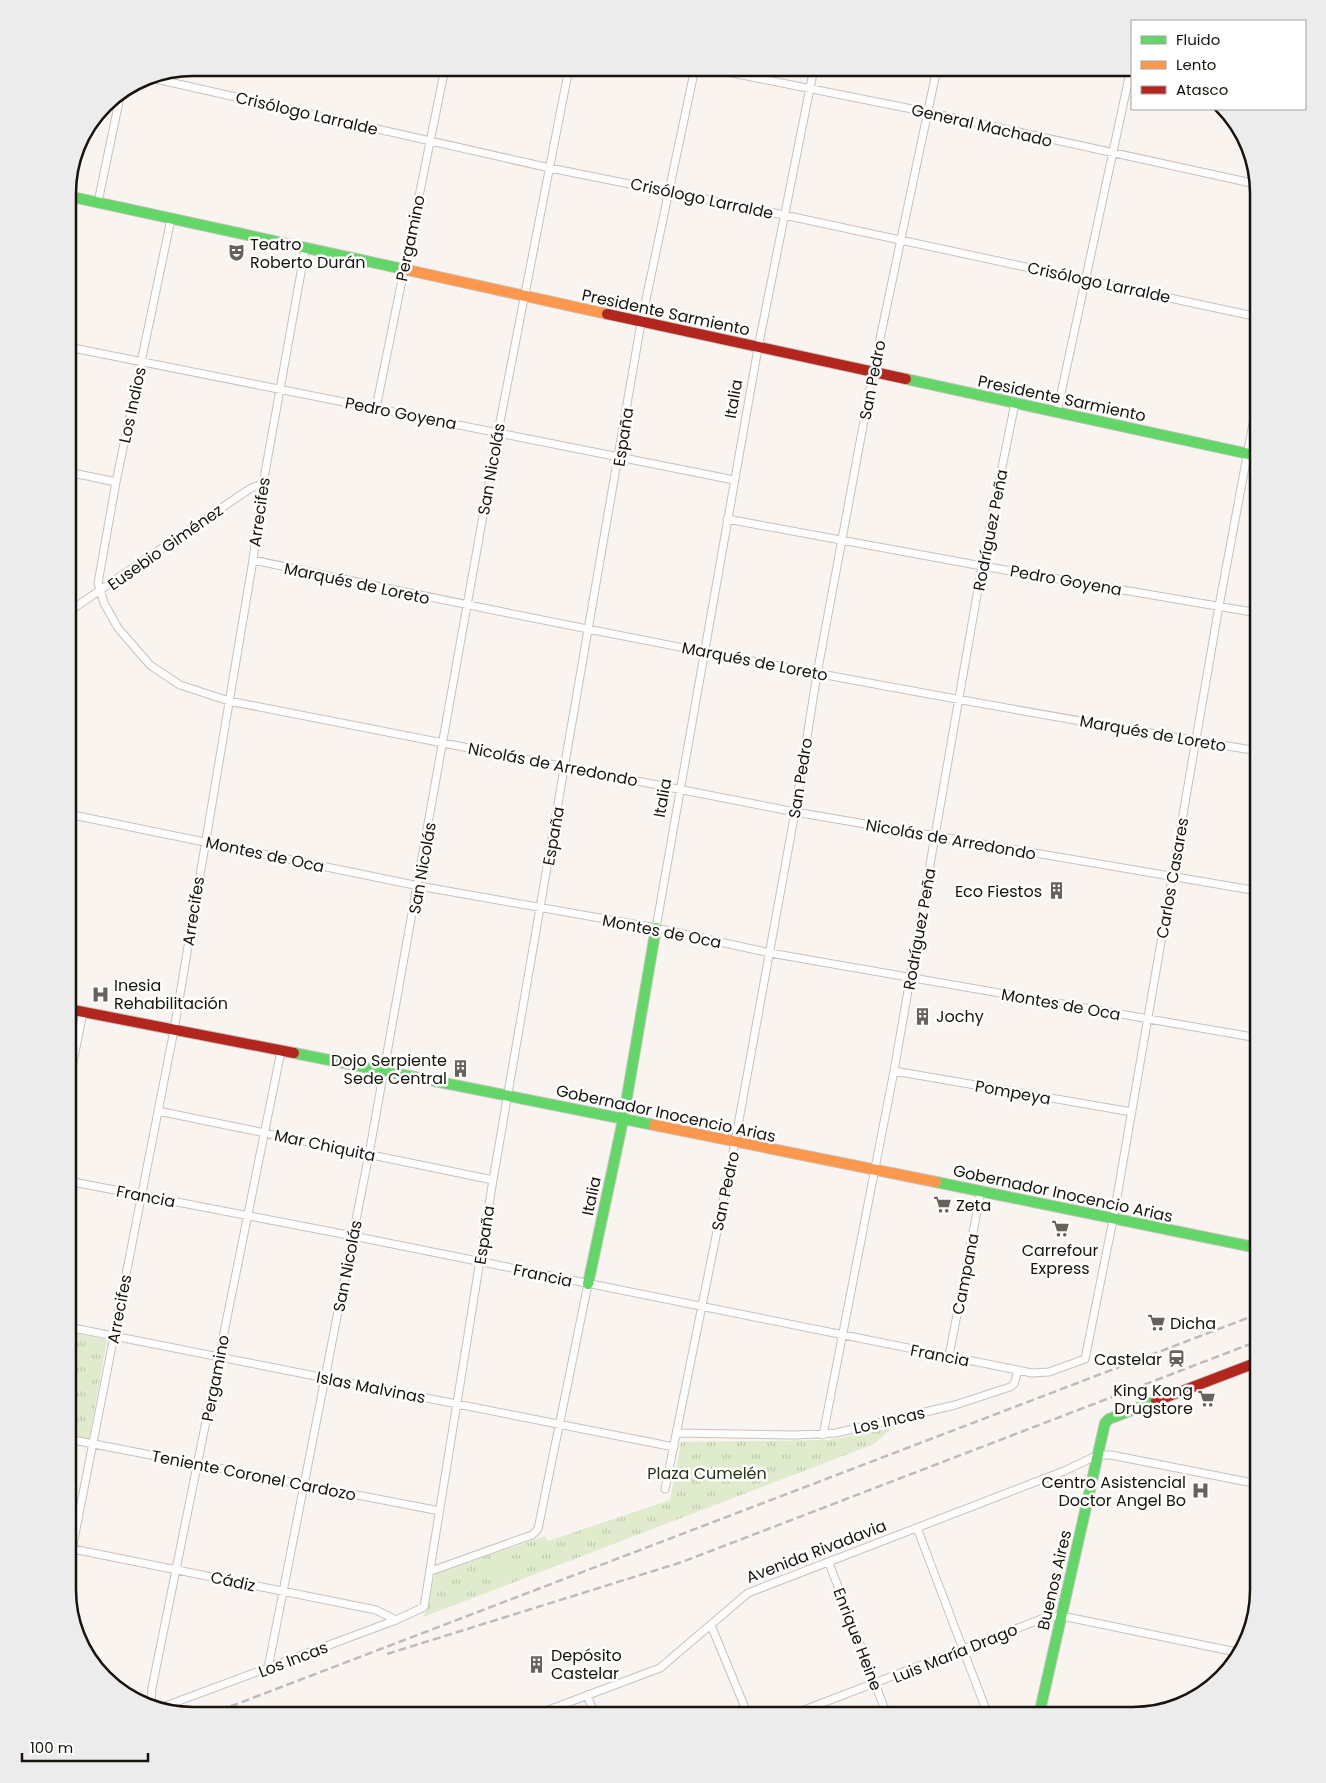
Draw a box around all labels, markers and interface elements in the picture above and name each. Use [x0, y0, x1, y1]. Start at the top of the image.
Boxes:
legend [1131, 20, 1306, 110]
text: Fluido [1176, 29, 1220, 50]
text: Lento [1176, 54, 1216, 75]
text: Atasco [1176, 79, 1228, 100]
street label: Crisólogo Larralde [233, 86, 380, 141]
street label: General Machado [909, 98, 1055, 153]
street label: Crisólogo Larralde [628, 172, 776, 225]
street label: Pergamino [390, 193, 431, 283]
place label: Teatro Roberto Durán [250, 233, 366, 274]
theatre icon: Teatro Roberto Durán [226, 243, 246, 263]
street label: Crisólogo Larralde [1025, 256, 1173, 309]
street label: Presidente Sarmiento [580, 283, 752, 342]
street label: San Pedro [853, 338, 892, 422]
street label: Los Indios [113, 365, 152, 445]
street label: Presidente Sarmiento [976, 369, 1148, 428]
street label: Italia [719, 378, 748, 420]
street label: Pedro Goyena [343, 391, 459, 436]
street label: España [608, 406, 639, 468]
street label: San Nicolás [472, 421, 511, 517]
street label: Rodríguez Peña [967, 467, 1014, 593]
street label: Arrecifes [243, 476, 276, 548]
street label: Eusebio Giménez [103, 499, 228, 596]
street label: Marqués de Loreto [282, 557, 432, 610]
street label: Pedro Goyena [1008, 559, 1124, 602]
street label: Marqués de Loreto [680, 636, 830, 687]
street label: Marqués de Loreto [1078, 709, 1228, 758]
street label: San Pedro [783, 736, 818, 820]
street label: Nicolás de Arredondo [466, 737, 640, 792]
street label: Italia [648, 777, 677, 819]
street label: España [537, 805, 570, 867]
street label: Nicolás de Arredondo [864, 813, 1038, 866]
street label: Carlos Casares [1151, 816, 1194, 940]
street label: San Nicolás [403, 820, 442, 916]
street label: Montes de Oca [203, 831, 326, 878]
street label: Rodríguez Peña [897, 866, 942, 992]
street label: Arrecifes [177, 875, 210, 947]
place label: Eco Fiestos [955, 880, 1042, 903]
building icon: Eco Fiestos [1046, 881, 1066, 901]
street label: Montes de Oca [600, 909, 723, 954]
place label: Inesia Rehabilitación [114, 974, 228, 1015]
street label: Montes de Oca [999, 983, 1122, 1026]
hospital icon: Inesia Rehabilitación [90, 984, 110, 1004]
place label: Jochy [936, 1005, 984, 1028]
building icon: Jochy [912, 1006, 932, 1026]
place label: Dojo Serpiente Sede Central [331, 1049, 447, 1090]
building icon: Dojo Serpiente Sede Central [451, 1059, 471, 1079]
street label: Pompeya [973, 1075, 1053, 1110]
street label: Gobernador Inocencio Arias [554, 1079, 778, 1148]
street label: Mar Chiquita [272, 1124, 378, 1167]
street label: San Pedro [706, 1149, 745, 1233]
street label: Gobernador Inocencio Arias [951, 1159, 1175, 1228]
street label: Italia [576, 1175, 607, 1218]
street label: Francia [114, 1180, 177, 1213]
place label: Zeta [956, 1194, 991, 1217]
supermarket icon: Zeta [932, 1195, 952, 1215]
street label: España [469, 1204, 500, 1266]
street label: San Nicolás [327, 1218, 368, 1314]
supermarket icon: Carrefour Express [1050, 1219, 1070, 1239]
street label: Campana [946, 1231, 985, 1317]
place label: Carrefour Express [1022, 1239, 1098, 1280]
street label: Francia [511, 1258, 574, 1293]
street label: Arrecifes [102, 1273, 137, 1346]
place label: Dicha [1170, 1312, 1216, 1335]
supermarket icon: Dicha [1146, 1313, 1166, 1333]
street label: Pergamino [196, 1333, 235, 1423]
street label: Francia [908, 1339, 971, 1372]
place label: Castelar [1094, 1348, 1162, 1371]
station icon: Castelar [1166, 1349, 1186, 1369]
street label: Islas Malvinas [314, 1366, 427, 1409]
place label: King Kong Drugstore [1113, 1379, 1193, 1420]
supermarket icon: King Kong Drugstore [1197, 1389, 1217, 1409]
street label: Los Incas [851, 1401, 927, 1440]
street label: Teniente Coronel Cardozo [150, 1444, 358, 1507]
park label: Plaza Cumelén [647, 1462, 767, 1485]
place label: Centro Asistencial Doctor Angel Bo [1041, 1471, 1186, 1512]
hospital icon: Centro Asistencial Doctor Angel Bo [1190, 1481, 1210, 1501]
street label: Avenida Rivadavia [743, 1514, 890, 1589]
street label: Buenos Aires [1032, 1528, 1077, 1632]
street label: Cádiz [208, 1566, 257, 1597]
street label: Enrique Heine [827, 1584, 888, 1694]
street label: Luis María Drago [889, 1618, 1021, 1689]
street label: Los Incas [255, 1636, 331, 1683]
place label: Depósito Castelar [551, 1644, 622, 1685]
building icon: Depósito Castelar [527, 1654, 547, 1674]
scale bar [22, 1730, 149, 1762]
text: 100 m [30, 1737, 73, 1758]

